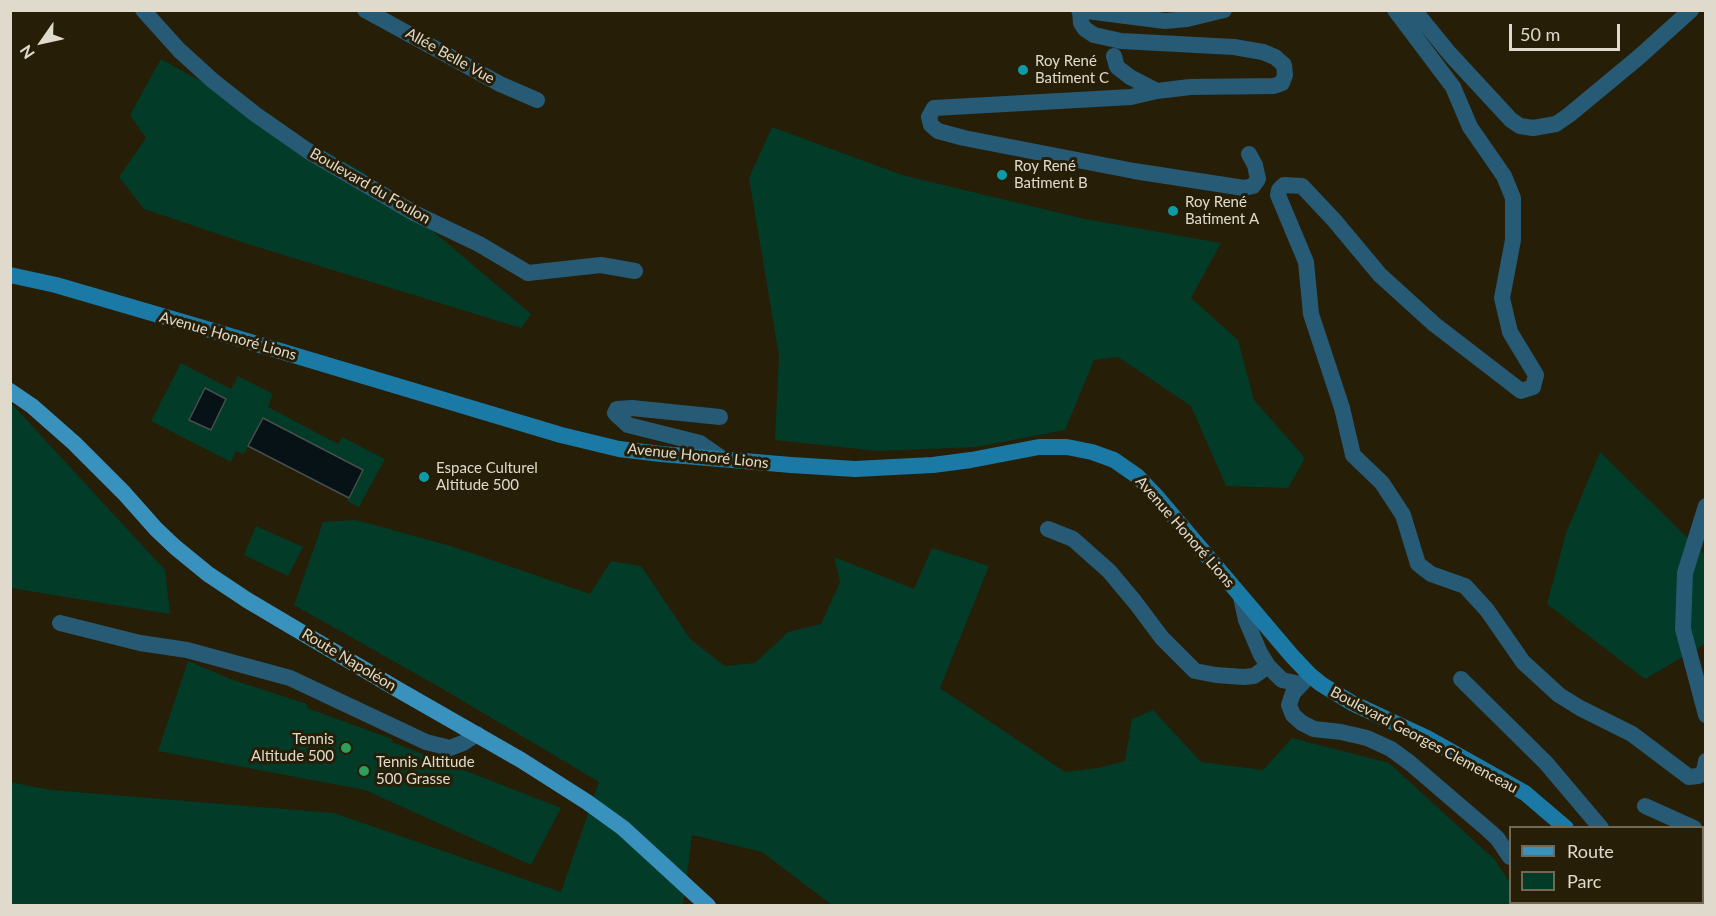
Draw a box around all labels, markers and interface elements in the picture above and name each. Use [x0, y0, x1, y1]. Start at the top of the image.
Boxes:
north arrow [12, 12, 72, 72]
scale bar [1512, 12, 1623, 50]
text: 50 m [1520, 23, 1560, 45]
street label: Allée Belle Vue [402, 24, 498, 88]
text: N [15, 42, 38, 63]
place label: Roy René Batiment C [1035, 52, 1109, 87]
marker: Roy René Batiment C [1016, 63, 1030, 77]
street label: Boulevard du Foulon [307, 144, 433, 228]
place label: Roy René Batiment B [1014, 157, 1088, 192]
marker: Roy René Batiment B [995, 168, 1009, 182]
place label: Roy René Batiment A [1185, 193, 1259, 228]
marker: Roy René Batiment A [1166, 204, 1180, 218]
street label: Avenue Honoré Lions [157, 308, 299, 364]
street label: Avenue Honoré Lions [627, 440, 769, 472]
place label: Espace Culturel Altitude 500 [436, 459, 538, 494]
marker: Espace Culturel Altitude 500 [417, 470, 431, 484]
street label: Avenue Honoré Lions [1132, 473, 1238, 591]
street label: Route Napoléon [299, 625, 399, 695]
street label: Boulevard Georges Clemenceau [1327, 683, 1521, 797]
place label: Tennis Altitude 500 [251, 730, 334, 765]
marker: Tennis Altitude 500 [339, 741, 353, 755]
place label: Tennis Altitude 500 Grasse [376, 753, 475, 788]
marker: Tennis Altitude 500 Grasse [357, 764, 371, 778]
legend [1509, 826, 1704, 904]
text: Route [1567, 840, 1614, 862]
text: Parc [1567, 870, 1601, 892]

